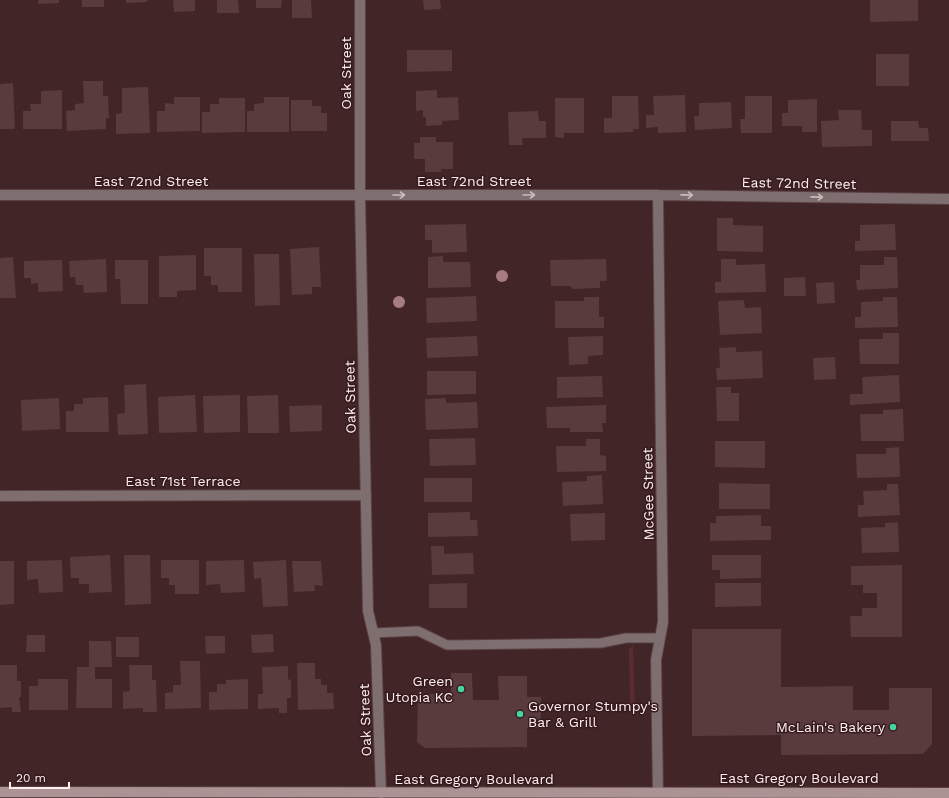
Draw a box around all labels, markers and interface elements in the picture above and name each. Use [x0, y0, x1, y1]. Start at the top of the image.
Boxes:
street label: Oak Street [338, 36, 354, 109]
street label: East 72nd Street [94, 173, 208, 189]
street label: East 72nd Street [417, 173, 531, 189]
street label: East 72nd Street [742, 174, 857, 192]
one-way arrow [392, 191, 405, 199]
one-way arrow [522, 191, 535, 199]
one-way arrow [680, 191, 693, 199]
one-way arrow [810, 193, 823, 201]
street label: Oak Street [341, 360, 359, 434]
street label: McGee Street [639, 447, 657, 541]
street label: East 71st Terrace [125, 473, 241, 489]
place label: Green Utopia KC [386, 673, 453, 705]
street label: Oak Street [356, 683, 374, 757]
marker: Green Utopia KC [456, 684, 466, 694]
place label: Governor Stumpy's Bar & Grill [528, 698, 658, 730]
marker: Governor Stumpy's Bar & Grill [515, 709, 525, 719]
place label: McLain's Bakery [776, 719, 886, 735]
marker: McLain's Bakery [888, 722, 898, 732]
scale bar [10, 764, 69, 790]
street label: East Gregory Boulevard [719, 770, 879, 786]
text: 20 m [16, 771, 46, 785]
street label: East Gregory Boulevard [394, 771, 554, 787]

